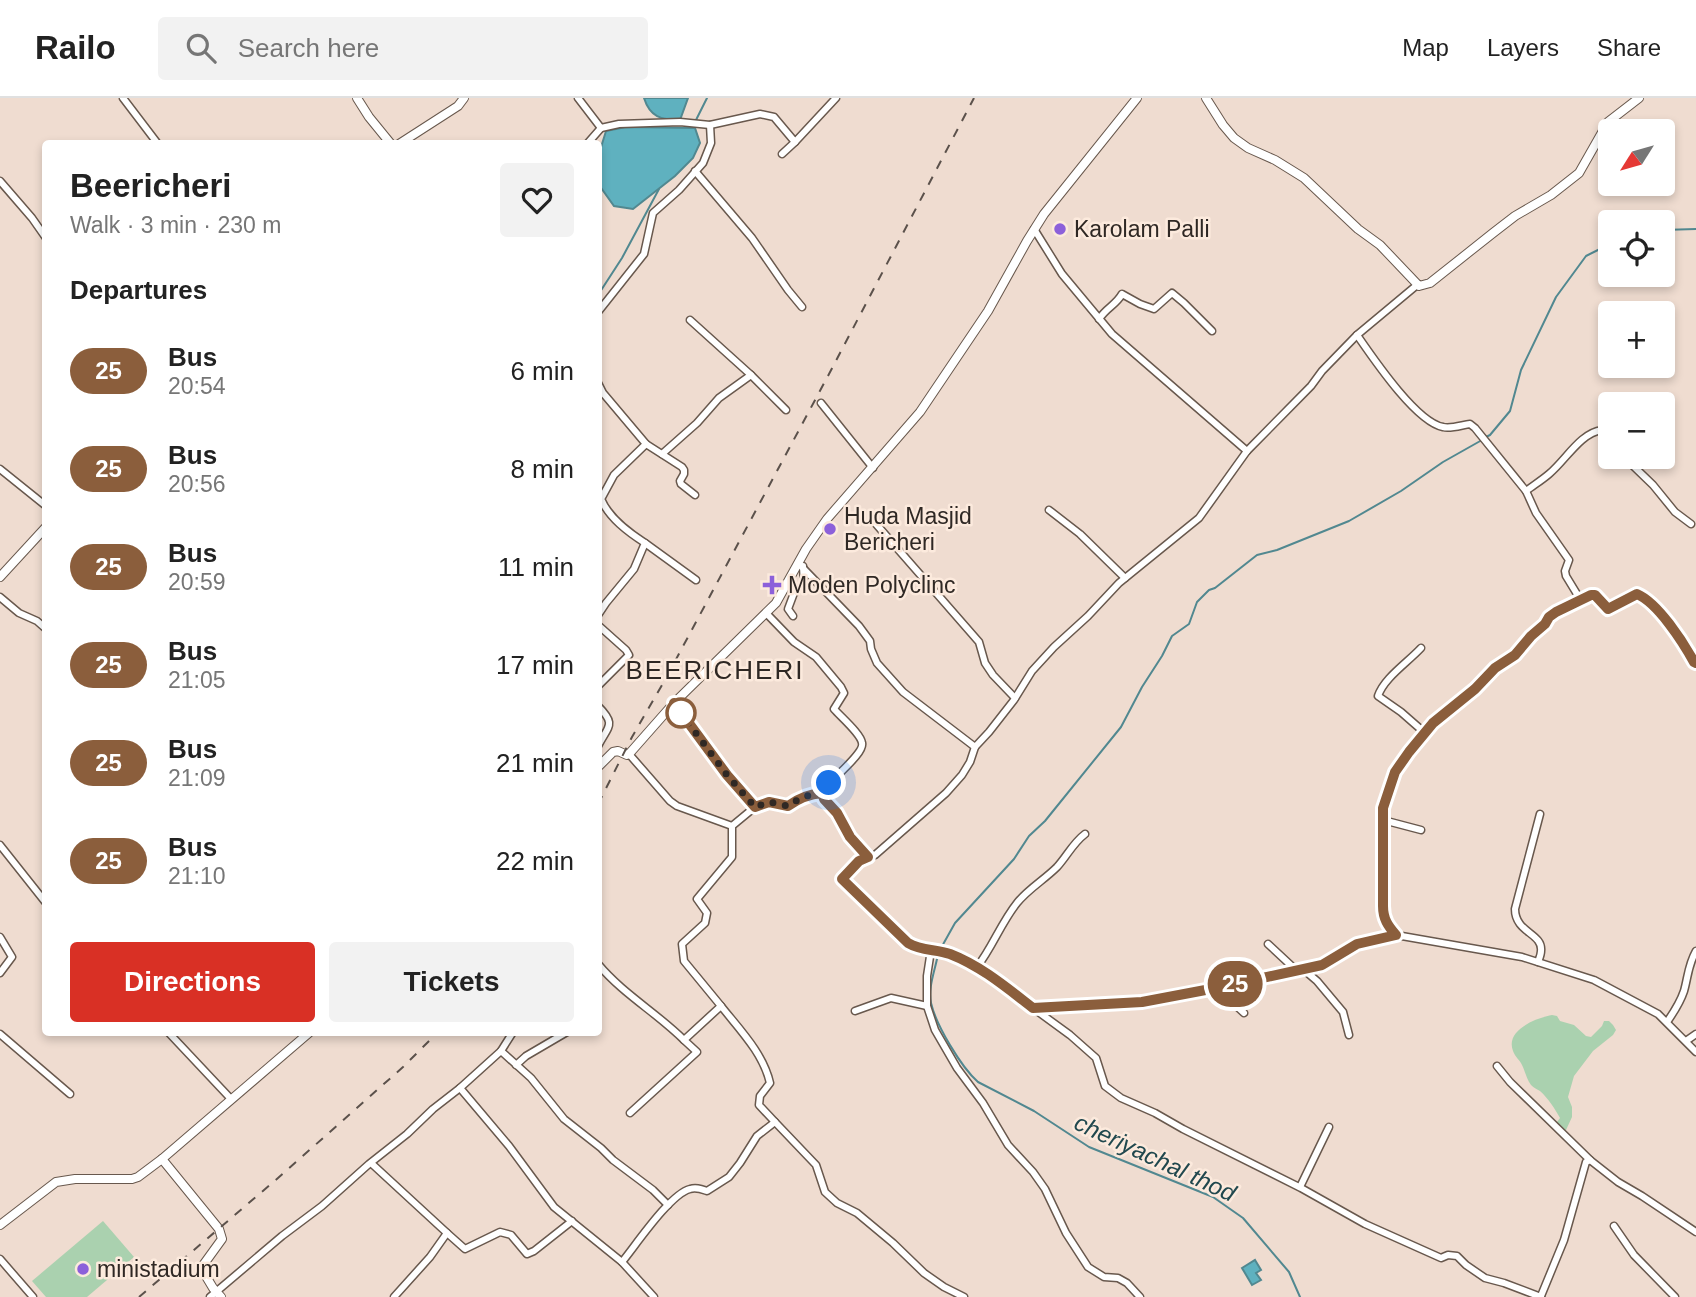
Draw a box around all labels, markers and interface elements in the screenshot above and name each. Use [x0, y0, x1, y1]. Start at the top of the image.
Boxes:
search box [158, 17, 648, 80]
text: Railo [35, 29, 116, 66]
icon: search [182, 29, 220, 67]
text: Search here [238, 33, 379, 63]
text: Map [1402, 34, 1449, 61]
text: Layers [1487, 34, 1559, 61]
text: Share [1597, 34, 1661, 61]
north arrow [1598, 119, 1675, 196]
map controls [1598, 119, 1675, 469]
button: heart [500, 163, 574, 237]
text: Beericheri [70, 167, 231, 204]
button: locate [1598, 210, 1675, 287]
text: Walk · 3 min · 230 m [70, 212, 281, 238]
place label: Karolam Palli [1074, 216, 1210, 242]
marker: Karolam Palli [1052, 221, 1068, 237]
text: Departures [70, 275, 207, 305]
button: + [1598, 301, 1675, 378]
text: Bus [168, 342, 217, 372]
text: 6 min [510, 356, 574, 386]
text: 25 [95, 357, 122, 384]
text: 20:54 [168, 373, 226, 399]
button: − [1598, 392, 1675, 469]
text: Bus [168, 440, 217, 470]
text: 8 min [510, 454, 574, 484]
text: 25 [95, 455, 122, 482]
text: 20:56 [168, 471, 226, 497]
place label: Huda Masjid Bericheri [844, 503, 972, 555]
marker: Huda Masjid Bericheri [822, 521, 838, 537]
text: Bus [168, 538, 217, 568]
text: 11 min [498, 552, 574, 582]
text: 25 [95, 553, 122, 580]
text: 20:59 [168, 569, 226, 595]
place label: Moden Polyclinc [788, 572, 955, 598]
marker: Moden Polyclinc [762, 575, 782, 595]
text: Bus [168, 636, 217, 666]
text: 17 min [496, 650, 574, 680]
text: 25 [95, 651, 122, 678]
district label: BEERICHERI [626, 655, 804, 685]
text: 21:05 [168, 667, 226, 693]
unlabelled marker [666, 698, 696, 728]
text: Bus [168, 734, 217, 764]
text: 21 min [496, 748, 574, 778]
text: 25 [95, 749, 122, 776]
text: 21:09 [168, 765, 226, 791]
your location [811, 765, 846, 800]
text: Bus [168, 832, 217, 862]
text: 22 min [496, 846, 574, 876]
text: 25 [95, 847, 122, 874]
text: 21:10 [168, 863, 226, 889]
button: Directions [70, 942, 315, 1022]
button: Tickets [329, 942, 574, 1022]
line badge: 25 [1204, 961, 1266, 1007]
text: 25 [1222, 970, 1248, 997]
water label: cheriyachal thod [1070, 1108, 1241, 1207]
place label: ministadium [97, 1256, 220, 1282]
marker: ministadium [75, 1261, 91, 1277]

